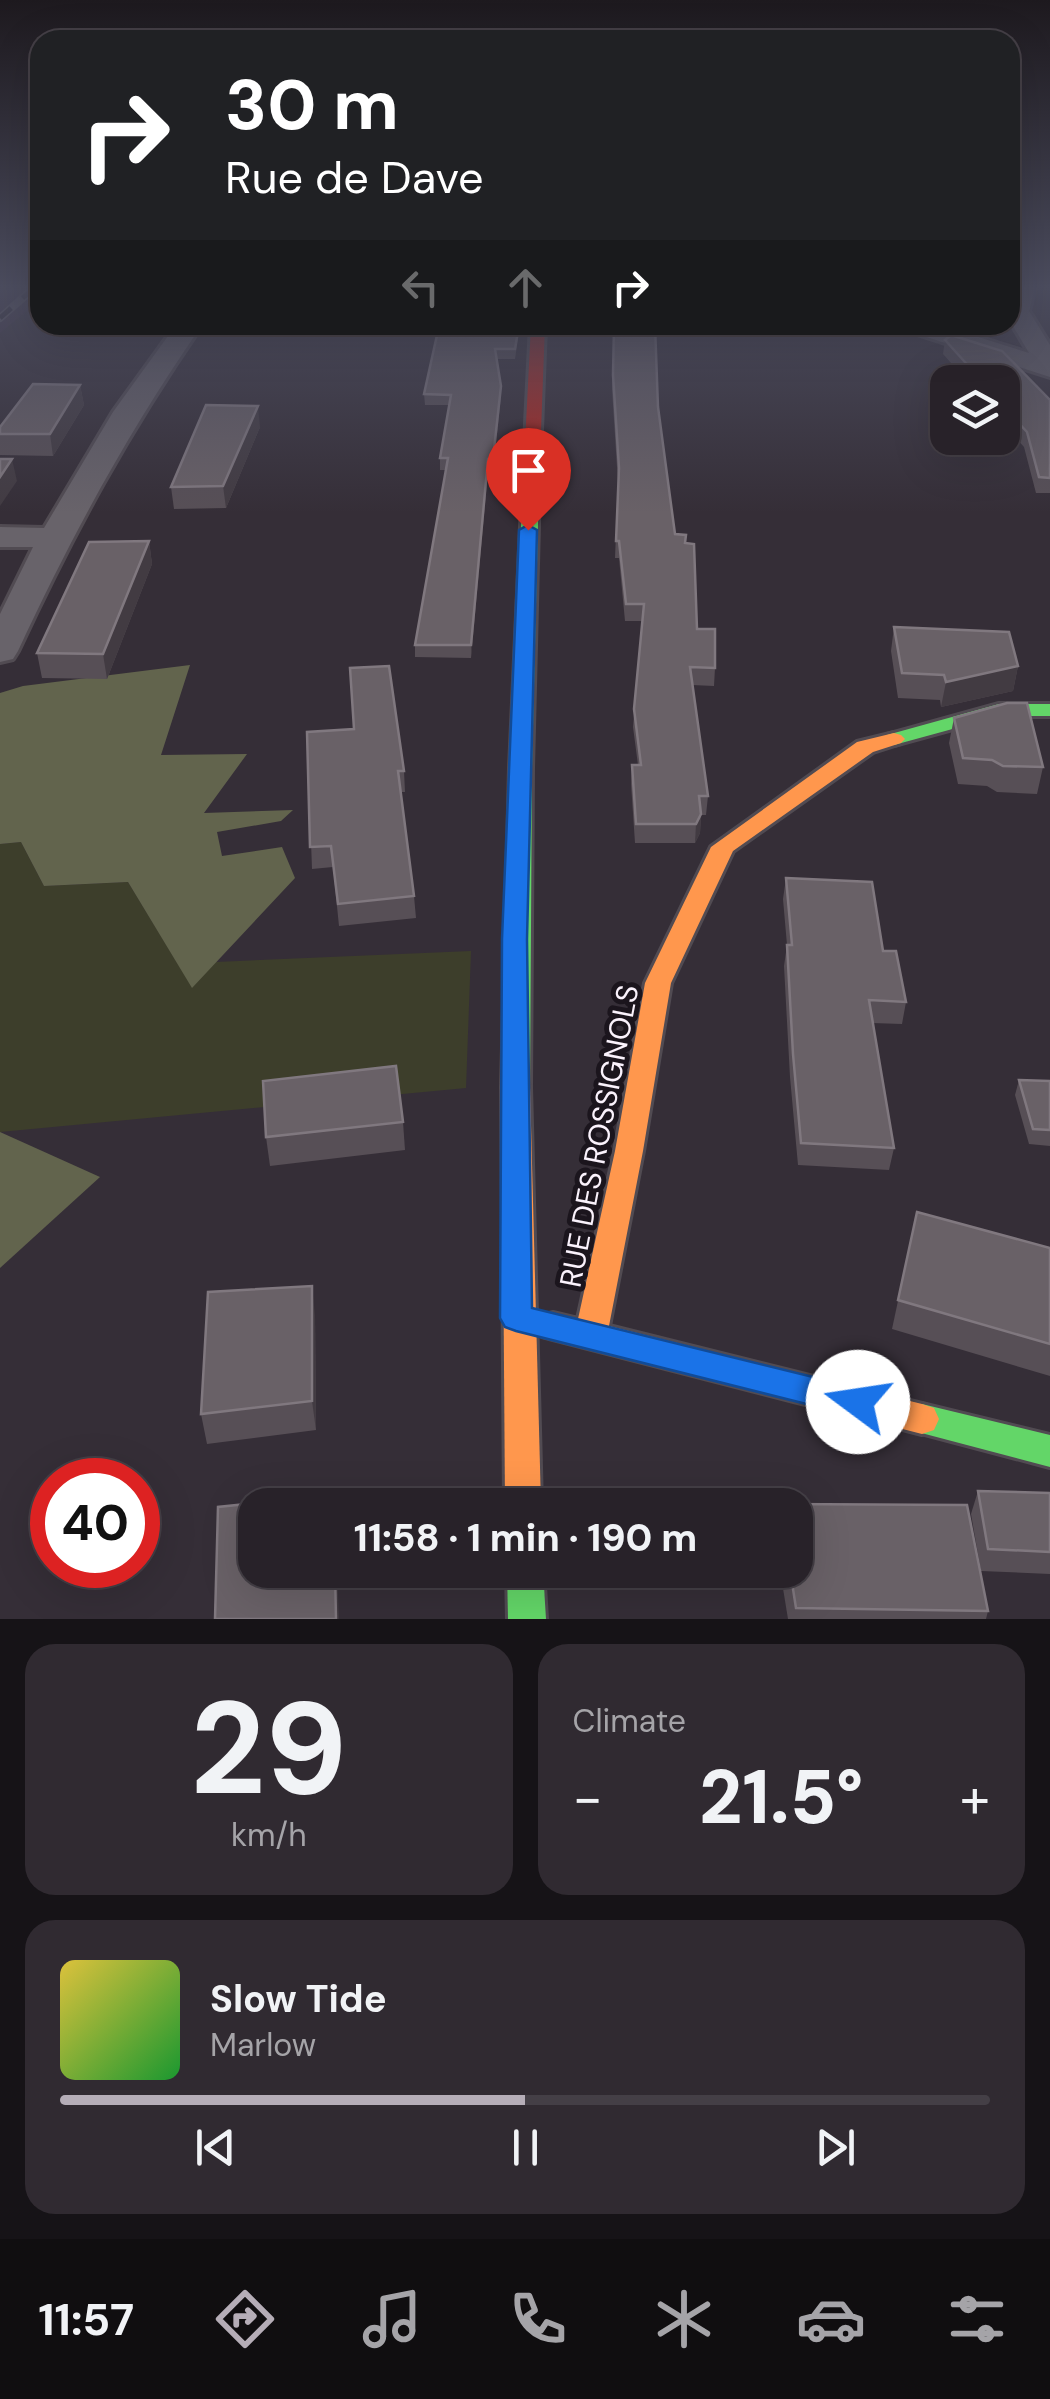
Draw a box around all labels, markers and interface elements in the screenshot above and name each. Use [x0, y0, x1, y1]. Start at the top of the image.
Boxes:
text: 30 m [225, 60, 399, 151]
icon: right [60, 70, 190, 200]
text: Rue de Dave [225, 148, 484, 207]
icon: left [393, 260, 448, 315]
icon: ahead [498, 260, 553, 315]
icon: right [603, 260, 658, 315]
map controls [930, 365, 1020, 455]
button: layers [930, 365, 1020, 455]
pin [486, 428, 571, 531]
icon: arrive [501, 443, 556, 498]
street label: RUE DES ROSSIGNOLS [551, 981, 647, 1291]
position arrow [806, 1350, 910, 1454]
speed limit sign: 40 [30, 1458, 160, 1588]
text: 11:58 · 1 min · 190 m [354, 1513, 697, 1563]
text: 29 [190, 1664, 347, 1833]
text: Climate [573, 1700, 686, 1742]
text: 21.5° [699, 1749, 863, 1846]
text: − [573, 1762, 603, 1834]
text: + [960, 1762, 990, 1834]
text: km/h [231, 1814, 307, 1856]
text: Slow Tide [210, 1974, 387, 2024]
text: Marlow [210, 2024, 316, 2066]
icon: previous [188, 2120, 243, 2175]
icon: pause [498, 2120, 553, 2175]
icon: next [808, 2120, 863, 2175]
icon: directions [210, 2284, 280, 2354]
icon: music [357, 2284, 427, 2354]
icon: phone [503, 2284, 573, 2354]
icon: climate [649, 2284, 719, 2354]
icon: car [796, 2284, 866, 2354]
icon: filters [942, 2284, 1012, 2354]
text: 11:57 [38, 2290, 134, 2349]

